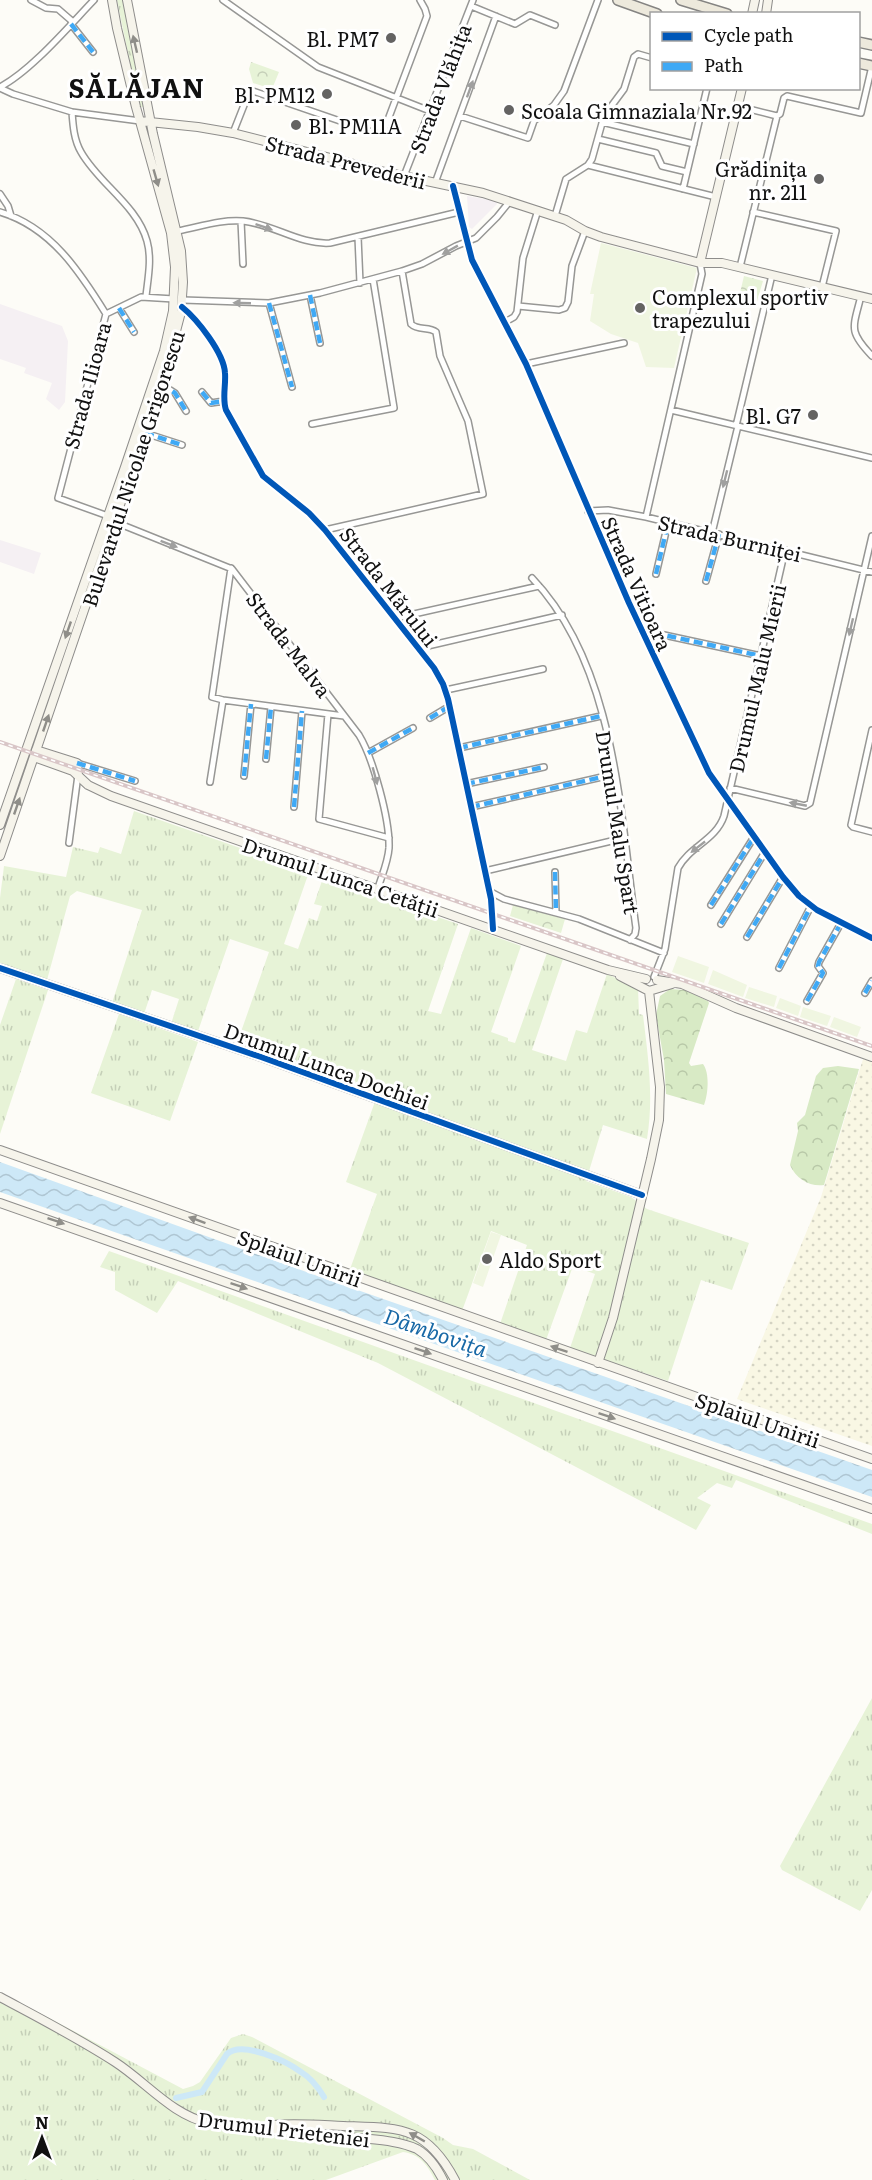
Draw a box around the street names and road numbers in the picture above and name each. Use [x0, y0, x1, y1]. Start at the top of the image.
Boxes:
street label: Strada Vlăhița [400, 19, 478, 157]
street label: Strada Prevederii [262, 127, 430, 196]
street label: Strada Ilioara [55, 318, 117, 452]
street label: Bulevardul Nicolae Grigorescu [73, 325, 191, 610]
street label: Strada Burniței [655, 506, 805, 568]
street label: Strada Vitioara [595, 511, 681, 655]
street label: Strada Mărului [334, 520, 447, 653]
street label: Drumul Malu Mierii [720, 580, 792, 775]
street label: Strada Malva [240, 585, 340, 703]
street label: Drumul Malu Spart [590, 728, 648, 916]
street label: Drumul Lunca Cetății [239, 828, 444, 924]
street label: Drumul Lunca Dochiei [220, 1014, 434, 1116]
street label: Splaiul Unirii [234, 1221, 367, 1293]
street label: Splaiul Unirii [692, 1384, 825, 1454]
street label: Drumul Prieteniei [196, 2103, 372, 2153]

